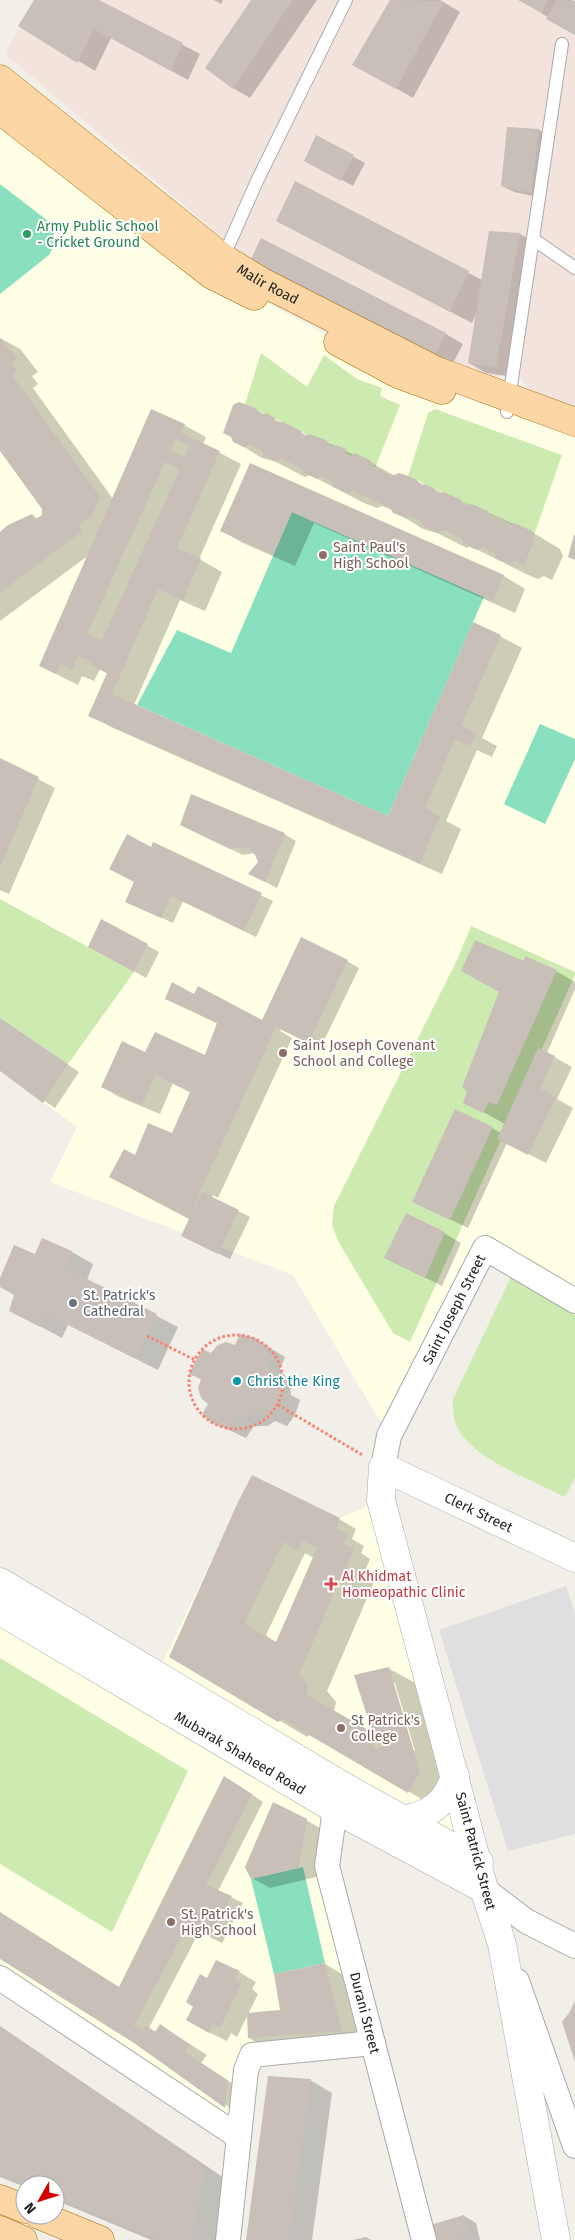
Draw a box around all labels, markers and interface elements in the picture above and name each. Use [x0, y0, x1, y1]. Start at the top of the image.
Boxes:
place label: Army Public School - Cricket Ground [37, 218, 159, 251]
marker: Army Public School - Cricket Ground [21, 228, 33, 240]
street label: Malir Road [234, 261, 301, 308]
place label: Saint Paul's High School [333, 539, 409, 572]
marker: Saint Paul's High School [317, 549, 329, 561]
place label: Saint Joseph Covenant School and College [293, 1037, 436, 1070]
marker: Saint Joseph Covenant School and College [277, 1047, 289, 1059]
street label: Saint Joseph Street [419, 1251, 490, 1367]
place label: St. Patrick's Cathedral [83, 1287, 156, 1320]
marker: St. Patrick's Cathedral [67, 1297, 79, 1309]
place label: Christ the King [247, 1373, 341, 1390]
marker: Christ the King [231, 1375, 243, 1387]
street label: Clerk Street [441, 1489, 516, 1537]
place label: Al Khidmat Homeopathic Clinic [342, 1568, 466, 1601]
marker: Al Khidmat Homeopathic Clinic [324, 1577, 338, 1591]
street label: Mubarak Shaheed Road [171, 1708, 309, 1799]
place label: St Patrick's College [351, 1712, 421, 1745]
marker: St Patrick's College [335, 1722, 347, 1734]
street label: Saint Patrick Street [452, 1790, 500, 1913]
place label: St. Patrick's High School [181, 1906, 257, 1939]
marker: St. Patrick's High School [165, 1916, 177, 1928]
street label: Durani Street [346, 1970, 384, 2056]
north arrow [15, 2175, 65, 2225]
text: N [21, 2199, 40, 2217]

